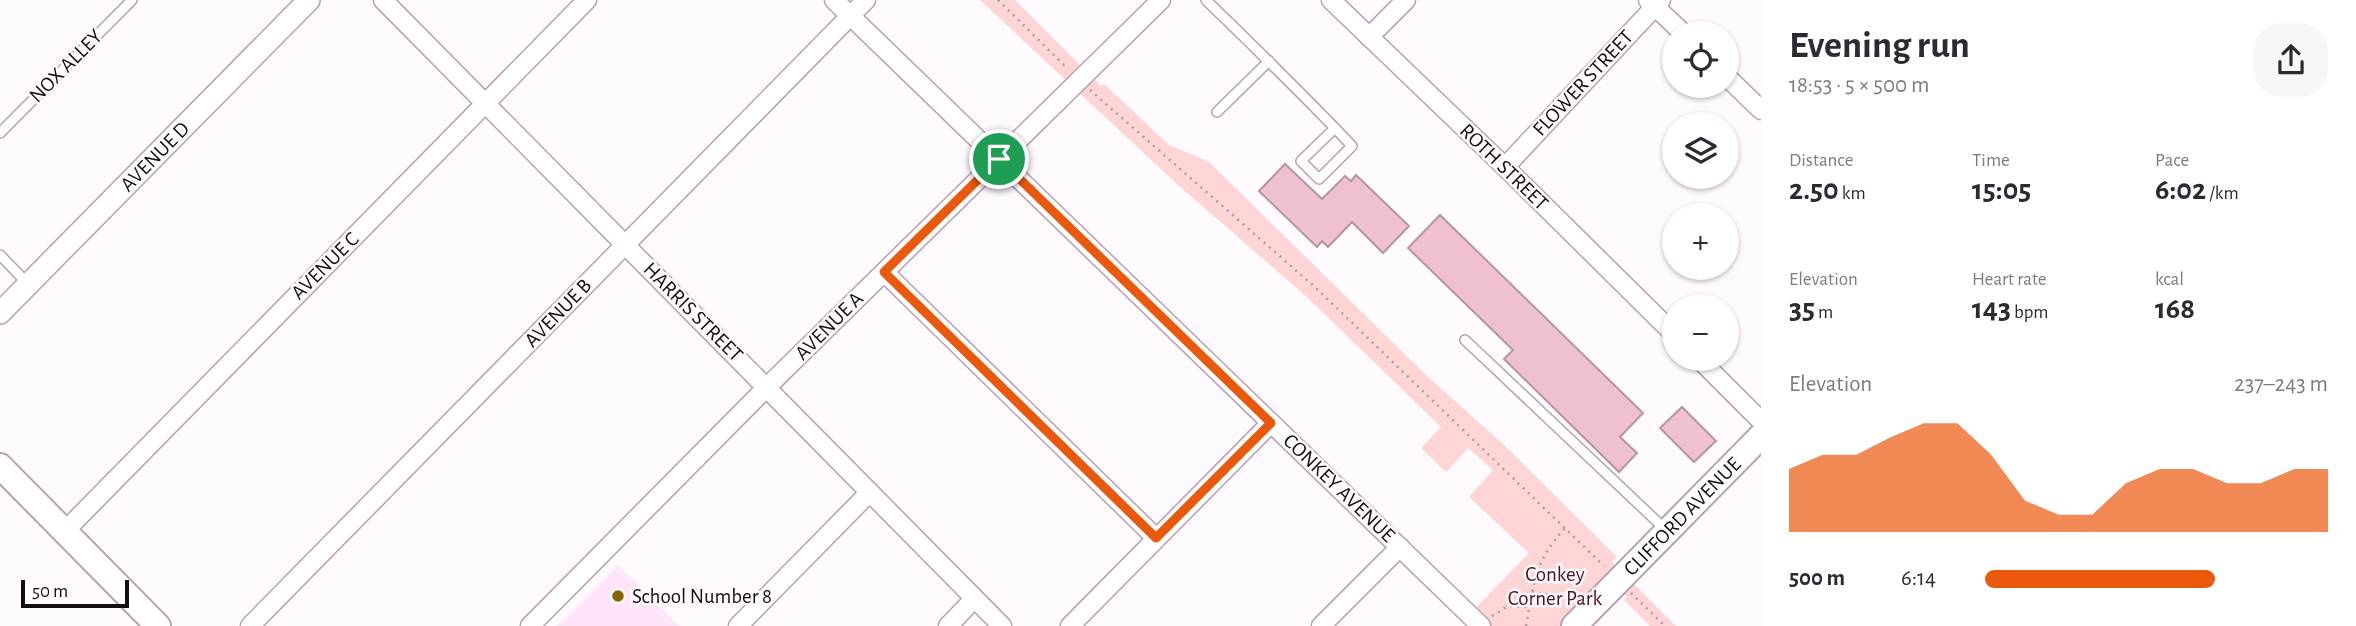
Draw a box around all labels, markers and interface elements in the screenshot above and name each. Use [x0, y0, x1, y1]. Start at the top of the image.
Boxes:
map controls [1662, 21, 1739, 371]
button: locate [1662, 21, 1739, 98]
button: share [2254, 23, 2328, 97]
street label: NOX ALLEY [25, 25, 107, 107]
street label: FLOWER STREET [1529, 26, 1637, 140]
text: Evening run [1789, 27, 1970, 65]
text: 18:53 · 5 × 500 m [1789, 74, 1929, 97]
button: layers [1662, 112, 1739, 189]
street label: AVENUE D [116, 118, 193, 195]
street label: ROTH STREET [1456, 120, 1552, 214]
pin [969, 129, 1029, 189]
icon: arrive [980, 140, 1018, 178]
text: Distance [1789, 151, 1853, 170]
text: Time [1972, 151, 2010, 170]
text: Pace [2155, 151, 2189, 170]
text: 2.50 [1789, 175, 1839, 205]
text: 15:05 [1972, 175, 2031, 205]
text: 6:02 [2155, 175, 2206, 205]
text: km [1839, 184, 1866, 203]
text: /km [2206, 184, 2239, 203]
button: + [1662, 203, 1739, 280]
street label: AVENUE C [287, 228, 363, 304]
street label: HARRIS STREET [639, 258, 747, 366]
text: Elevation [1789, 270, 1858, 289]
text: Heart rate [1972, 270, 2047, 289]
text: kcal [2155, 270, 2184, 289]
street label: AVENUE B [521, 275, 595, 351]
street label: AVENUE A [791, 288, 867, 364]
button: − [1662, 294, 1739, 371]
text: 35 [1789, 294, 1815, 324]
text: 143 [1972, 294, 2011, 324]
text: 168 [2155, 294, 2195, 324]
text: m [1815, 303, 1833, 322]
text: bpm [2011, 303, 2048, 322]
text: Elevation [1789, 373, 1872, 396]
text: 237–243 m [2234, 373, 2328, 396]
street label: CONKEY AVENUE [1279, 430, 1399, 546]
street label: CLIFFORD AVENUE [1620, 453, 1745, 580]
park label: Conkey Corner Park [1508, 564, 1603, 609]
text: 500 m [1789, 567, 1845, 590]
text: 6:14 [1901, 567, 1936, 590]
scale bar [21, 577, 130, 609]
text: 50 m [32, 582, 68, 601]
place label: School Number 8 [632, 586, 772, 607]
marker: School Number 8 [610, 588, 626, 604]

